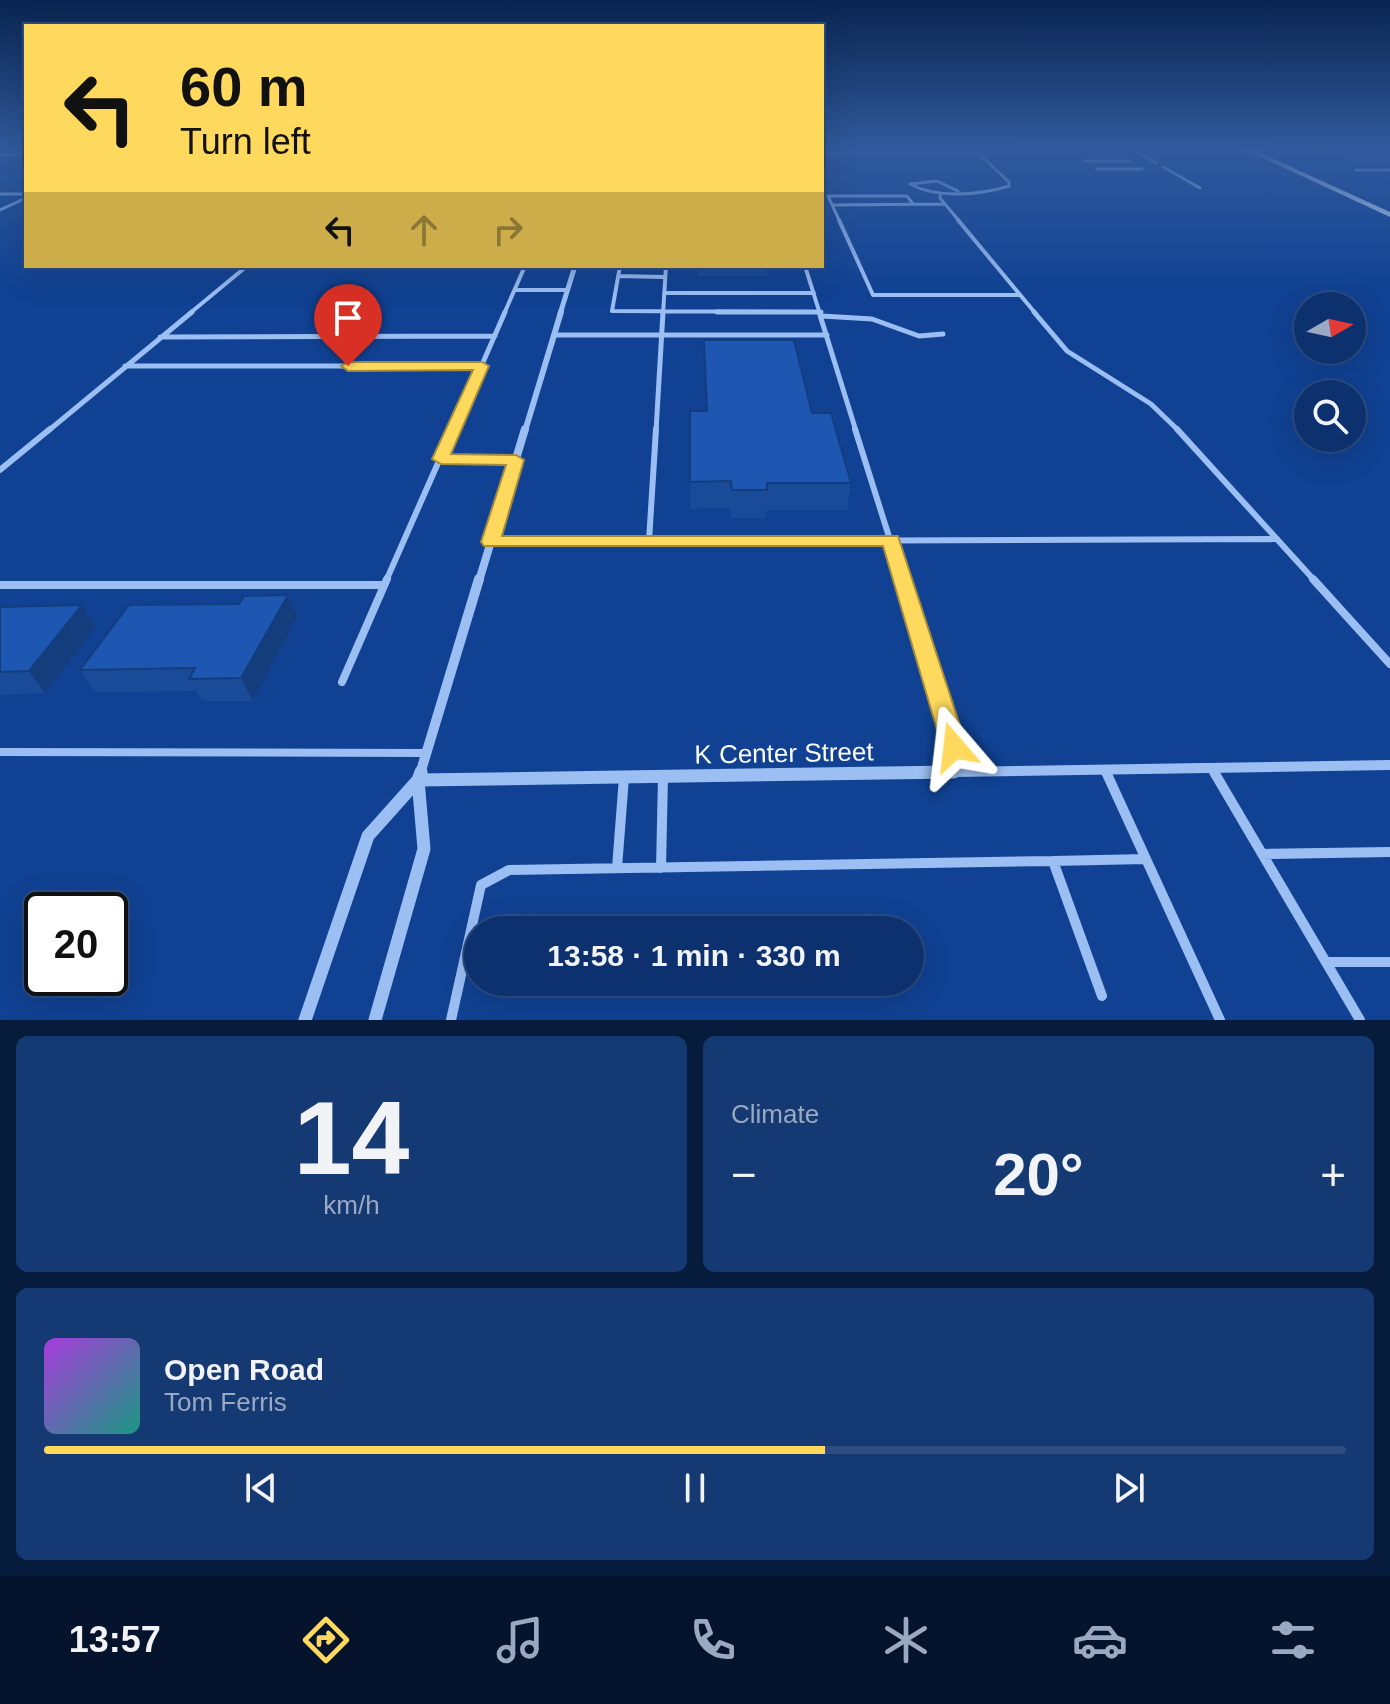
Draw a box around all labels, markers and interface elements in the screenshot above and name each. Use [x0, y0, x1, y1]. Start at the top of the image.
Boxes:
text: 60 m [180, 55, 308, 118]
icon: left [48, 56, 152, 160]
text: Turn left [180, 121, 311, 162]
icon: left [318, 208, 362, 252]
icon: ahead [402, 208, 446, 252]
icon: right [486, 208, 530, 252]
pin [314, 284, 382, 366]
north arrow [1294, 292, 1366, 364]
map controls [1294, 292, 1366, 452]
icon: arrive [326, 296, 370, 340]
button: search [1294, 380, 1366, 452]
position arrow [912, 705, 996, 789]
street label: K Center Street [694, 736, 875, 770]
speed limit sign: 20 [24, 892, 128, 996]
text: 13:58 · 1 min · 330 m [547, 939, 841, 972]
text: 14 [294, 1080, 409, 1196]
text: Climate [731, 1099, 819, 1129]
text: 20° [993, 1141, 1084, 1208]
text: − [731, 1150, 757, 1199]
text: + [1320, 1150, 1346, 1199]
text: km/h [323, 1190, 380, 1220]
text: Open Road [164, 1353, 324, 1386]
text: Tom Ferris [164, 1387, 287, 1417]
icon: previous [239, 1466, 283, 1510]
icon: pause [673, 1466, 717, 1510]
icon: next [1107, 1466, 1151, 1510]
icon: directions [298, 1612, 354, 1668]
icon: music [492, 1612, 548, 1668]
icon: phone [685, 1612, 741, 1668]
icon: climate [878, 1612, 934, 1668]
icon: car [1072, 1612, 1128, 1668]
icon: filters [1265, 1612, 1321, 1668]
text: 13:57 [69, 1619, 161, 1660]

